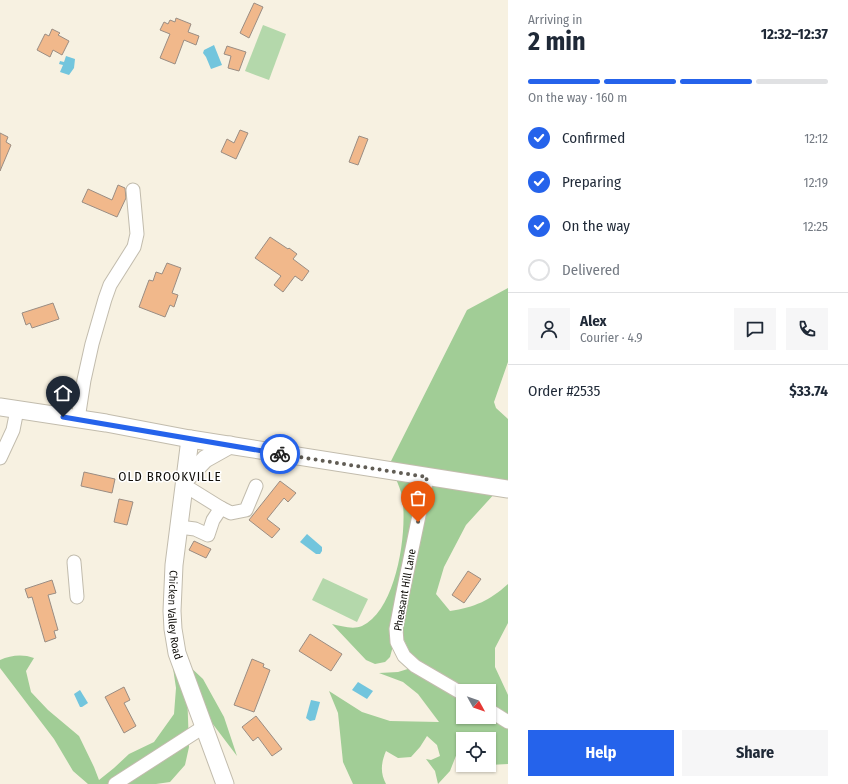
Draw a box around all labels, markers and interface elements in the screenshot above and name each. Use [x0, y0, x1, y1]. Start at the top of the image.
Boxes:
text: Arriving in [528, 12, 582, 27]
text: 12:32–12:37 [761, 25, 828, 43]
text: 2 min [528, 26, 586, 57]
text: On the way · 160 m [528, 90, 627, 105]
icon: check [528, 127, 550, 149]
text: Confirmed [562, 129, 625, 147]
text: 12:12 [804, 131, 828, 146]
icon: check [528, 171, 550, 193]
text: Preparing [562, 173, 621, 191]
text: 12:19 [804, 175, 828, 190]
icon: check [528, 215, 550, 237]
text: On the way [562, 217, 630, 235]
text: 12:25 [803, 219, 828, 234]
text: Delivered [562, 261, 620, 279]
button: person [528, 308, 570, 350]
button: chat [734, 308, 776, 350]
button: phone [786, 308, 828, 350]
text: Alex [580, 312, 607, 330]
text: Courier · 4.9 [580, 330, 643, 345]
pin [46, 376, 80, 417]
icon: home [52, 382, 74, 404]
text: Order #2535 [528, 382, 600, 400]
text: $33.74 [789, 382, 828, 400]
courier [260, 434, 300, 474]
icon: bike [269, 443, 291, 465]
district label: OLD BROOKVILLE [118, 469, 222, 484]
pin [401, 481, 435, 522]
icon: bag [407, 487, 429, 509]
street label: Pheasant Hill Lane [391, 548, 419, 632]
street label: Chicken Valley Road [165, 570, 185, 661]
north arrow [456, 684, 496, 724]
map controls [456, 684, 496, 772]
button: Help [528, 730, 674, 776]
button: Share [682, 730, 828, 776]
button: locate [456, 732, 496, 772]

